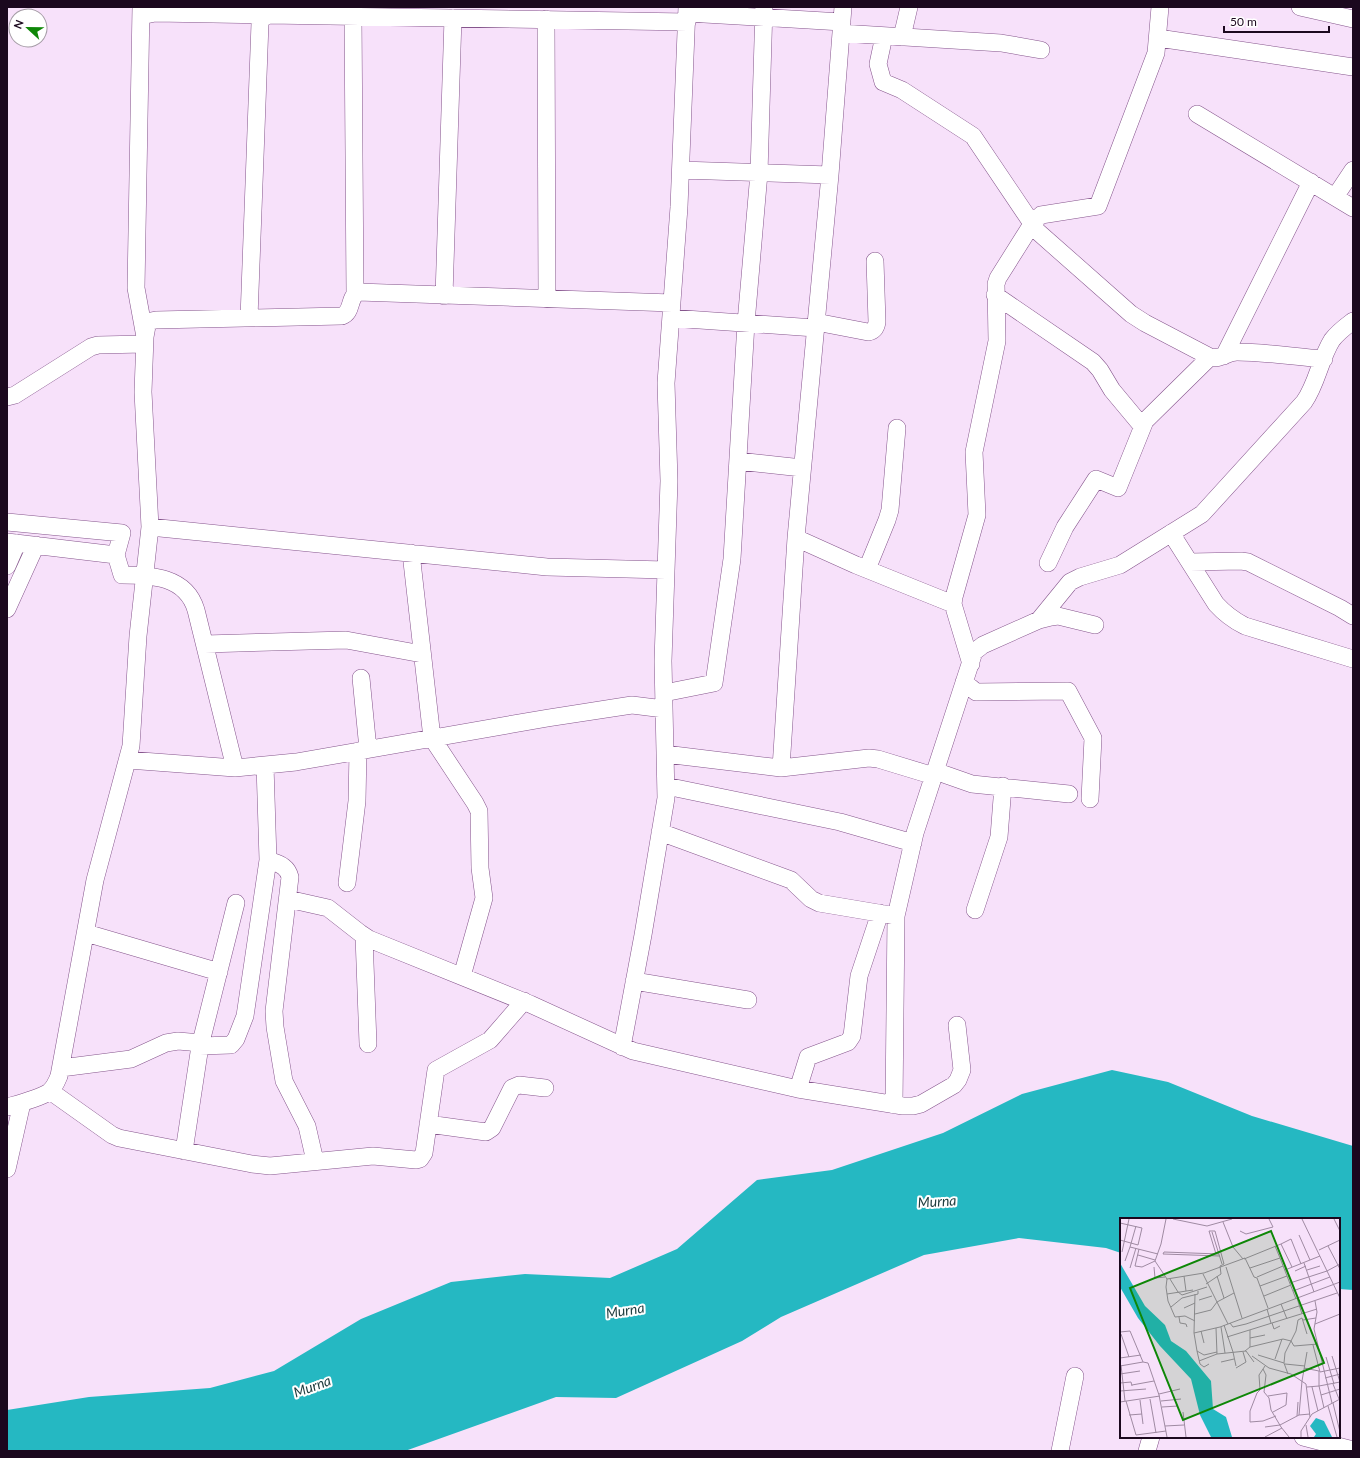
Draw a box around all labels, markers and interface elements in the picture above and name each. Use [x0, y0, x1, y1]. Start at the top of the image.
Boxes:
north arrow [8, 8, 48, 48]
scale bar [1224, 8, 1329, 34]
text: 50 m [1230, 14, 1257, 29]
text: N [11, 18, 26, 30]
water label: Murna [917, 1191, 957, 1211]
inset map [1120, 1218, 1340, 1438]
water label: Murna [605, 1299, 645, 1321]
water label: Murna [291, 1371, 333, 1401]

